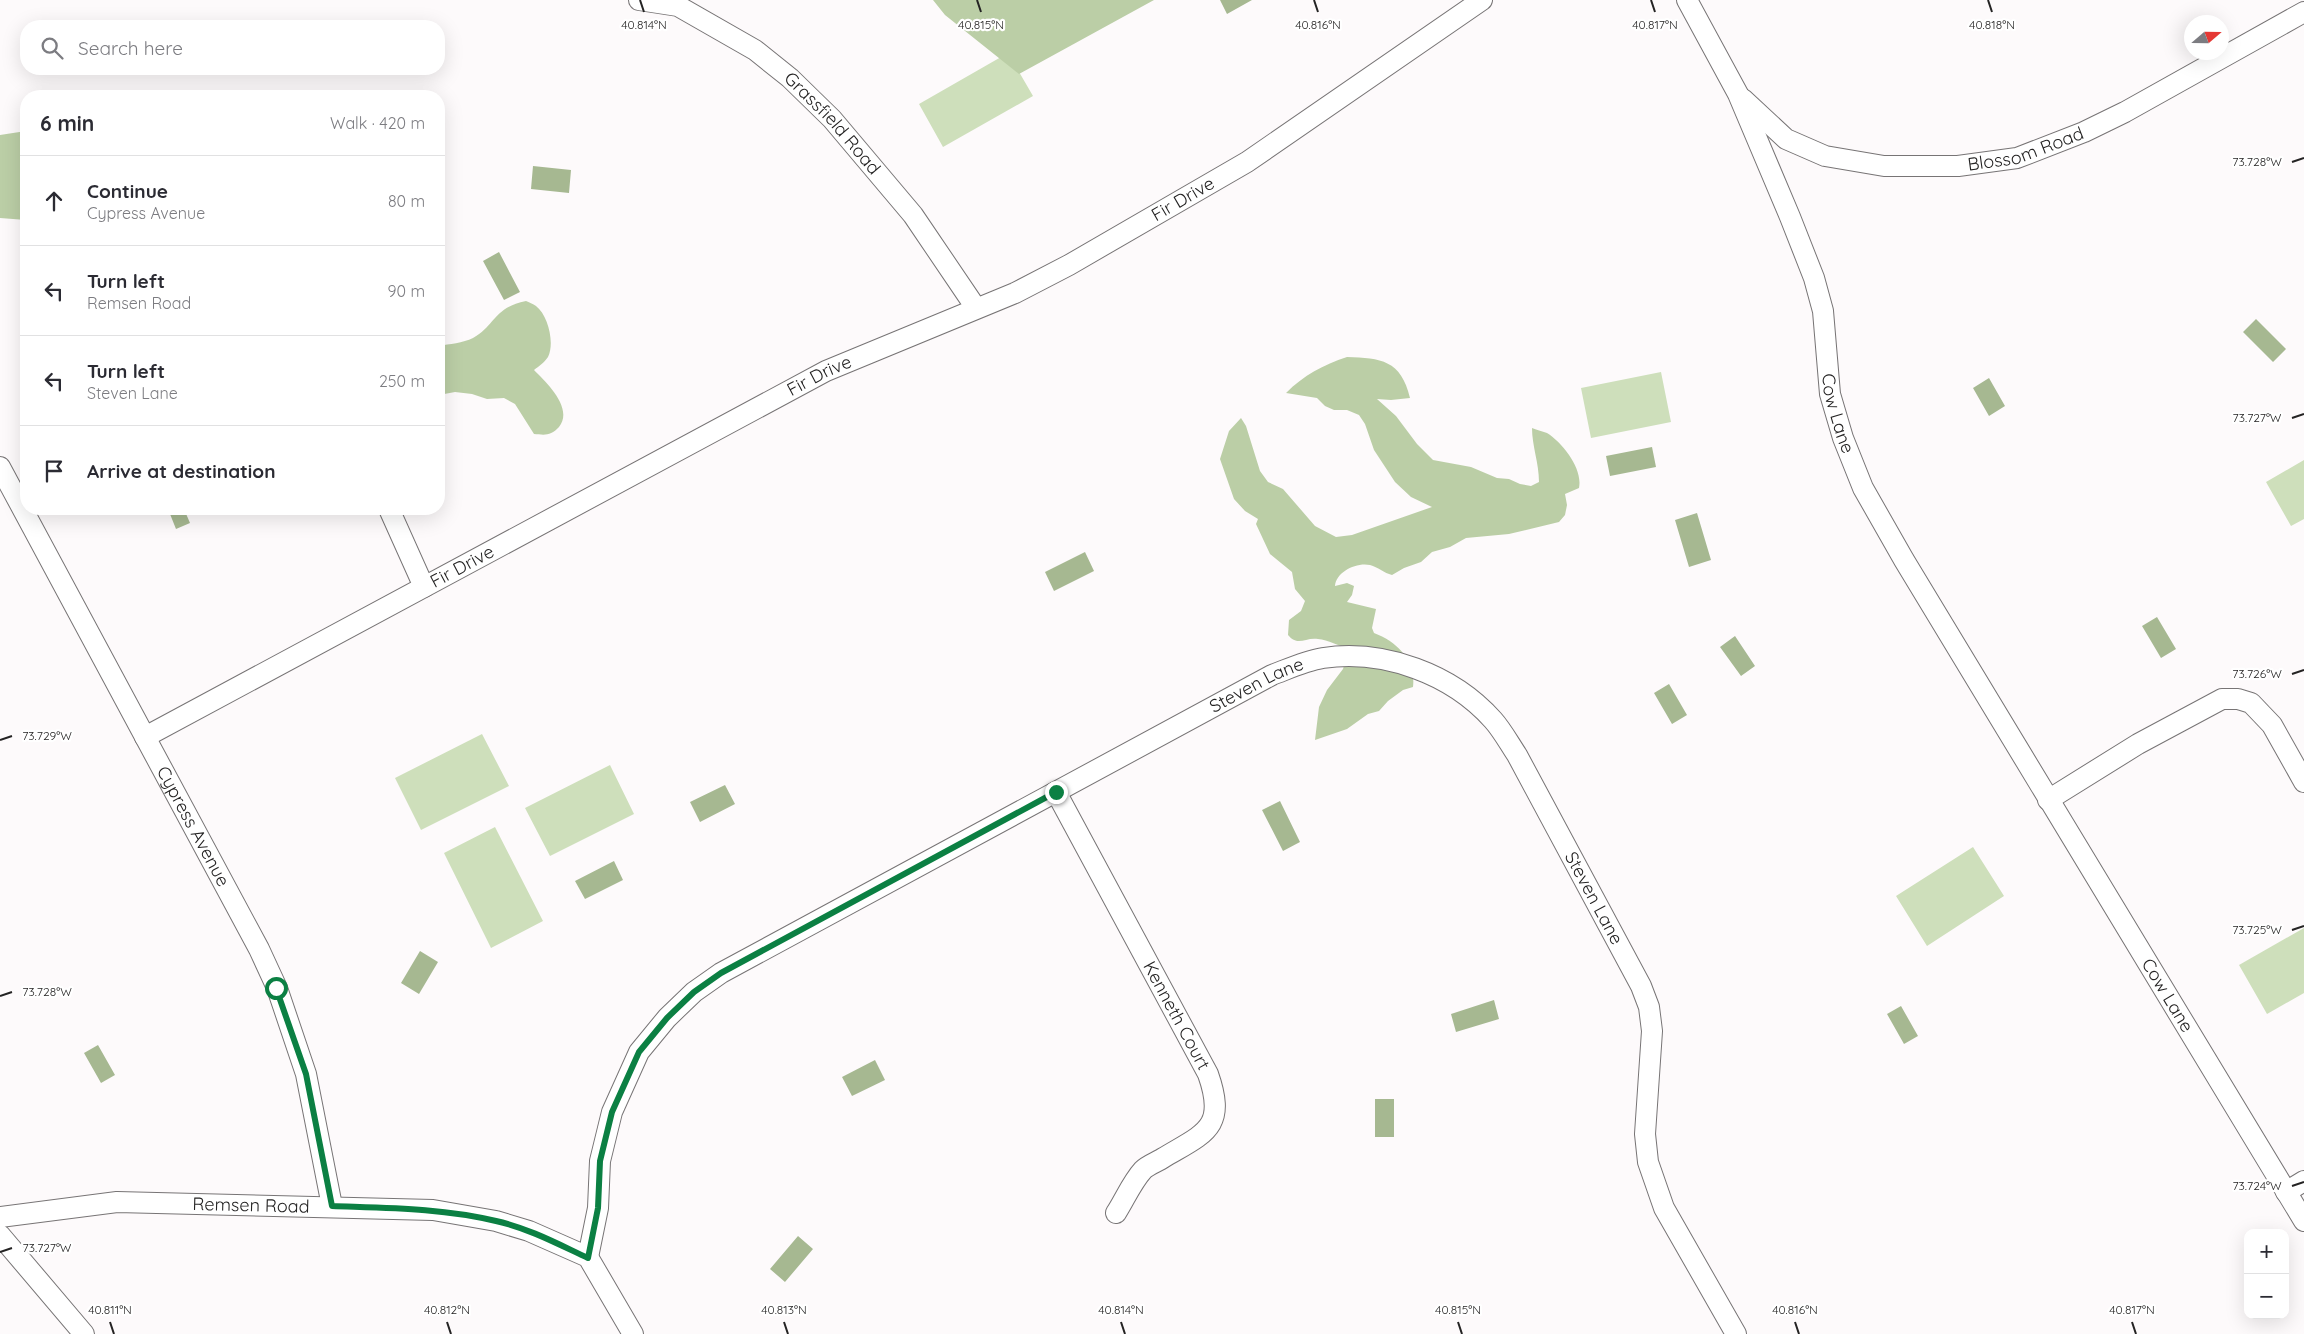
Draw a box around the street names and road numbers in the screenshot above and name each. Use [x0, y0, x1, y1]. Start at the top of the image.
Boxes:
street label: Grassfield Road [779, 67, 886, 179]
street label: Blossom Road [1966, 121, 2087, 176]
street label: Fir Drive [1147, 171, 1218, 226]
street label: Fir Drive [783, 350, 855, 401]
street label: Cow Lane [1817, 372, 1860, 457]
street label: Fir Drive [426, 540, 498, 593]
street label: Steven Lane [1205, 652, 1306, 718]
street label: Cypress Avenue [152, 762, 235, 890]
street label: Steven Lane [1560, 847, 1629, 948]
street label: Cow Lane [2137, 954, 2199, 1036]
street label: Kenneth Court [1138, 957, 1216, 1074]
street label: Remsen Road [192, 1192, 310, 1218]

